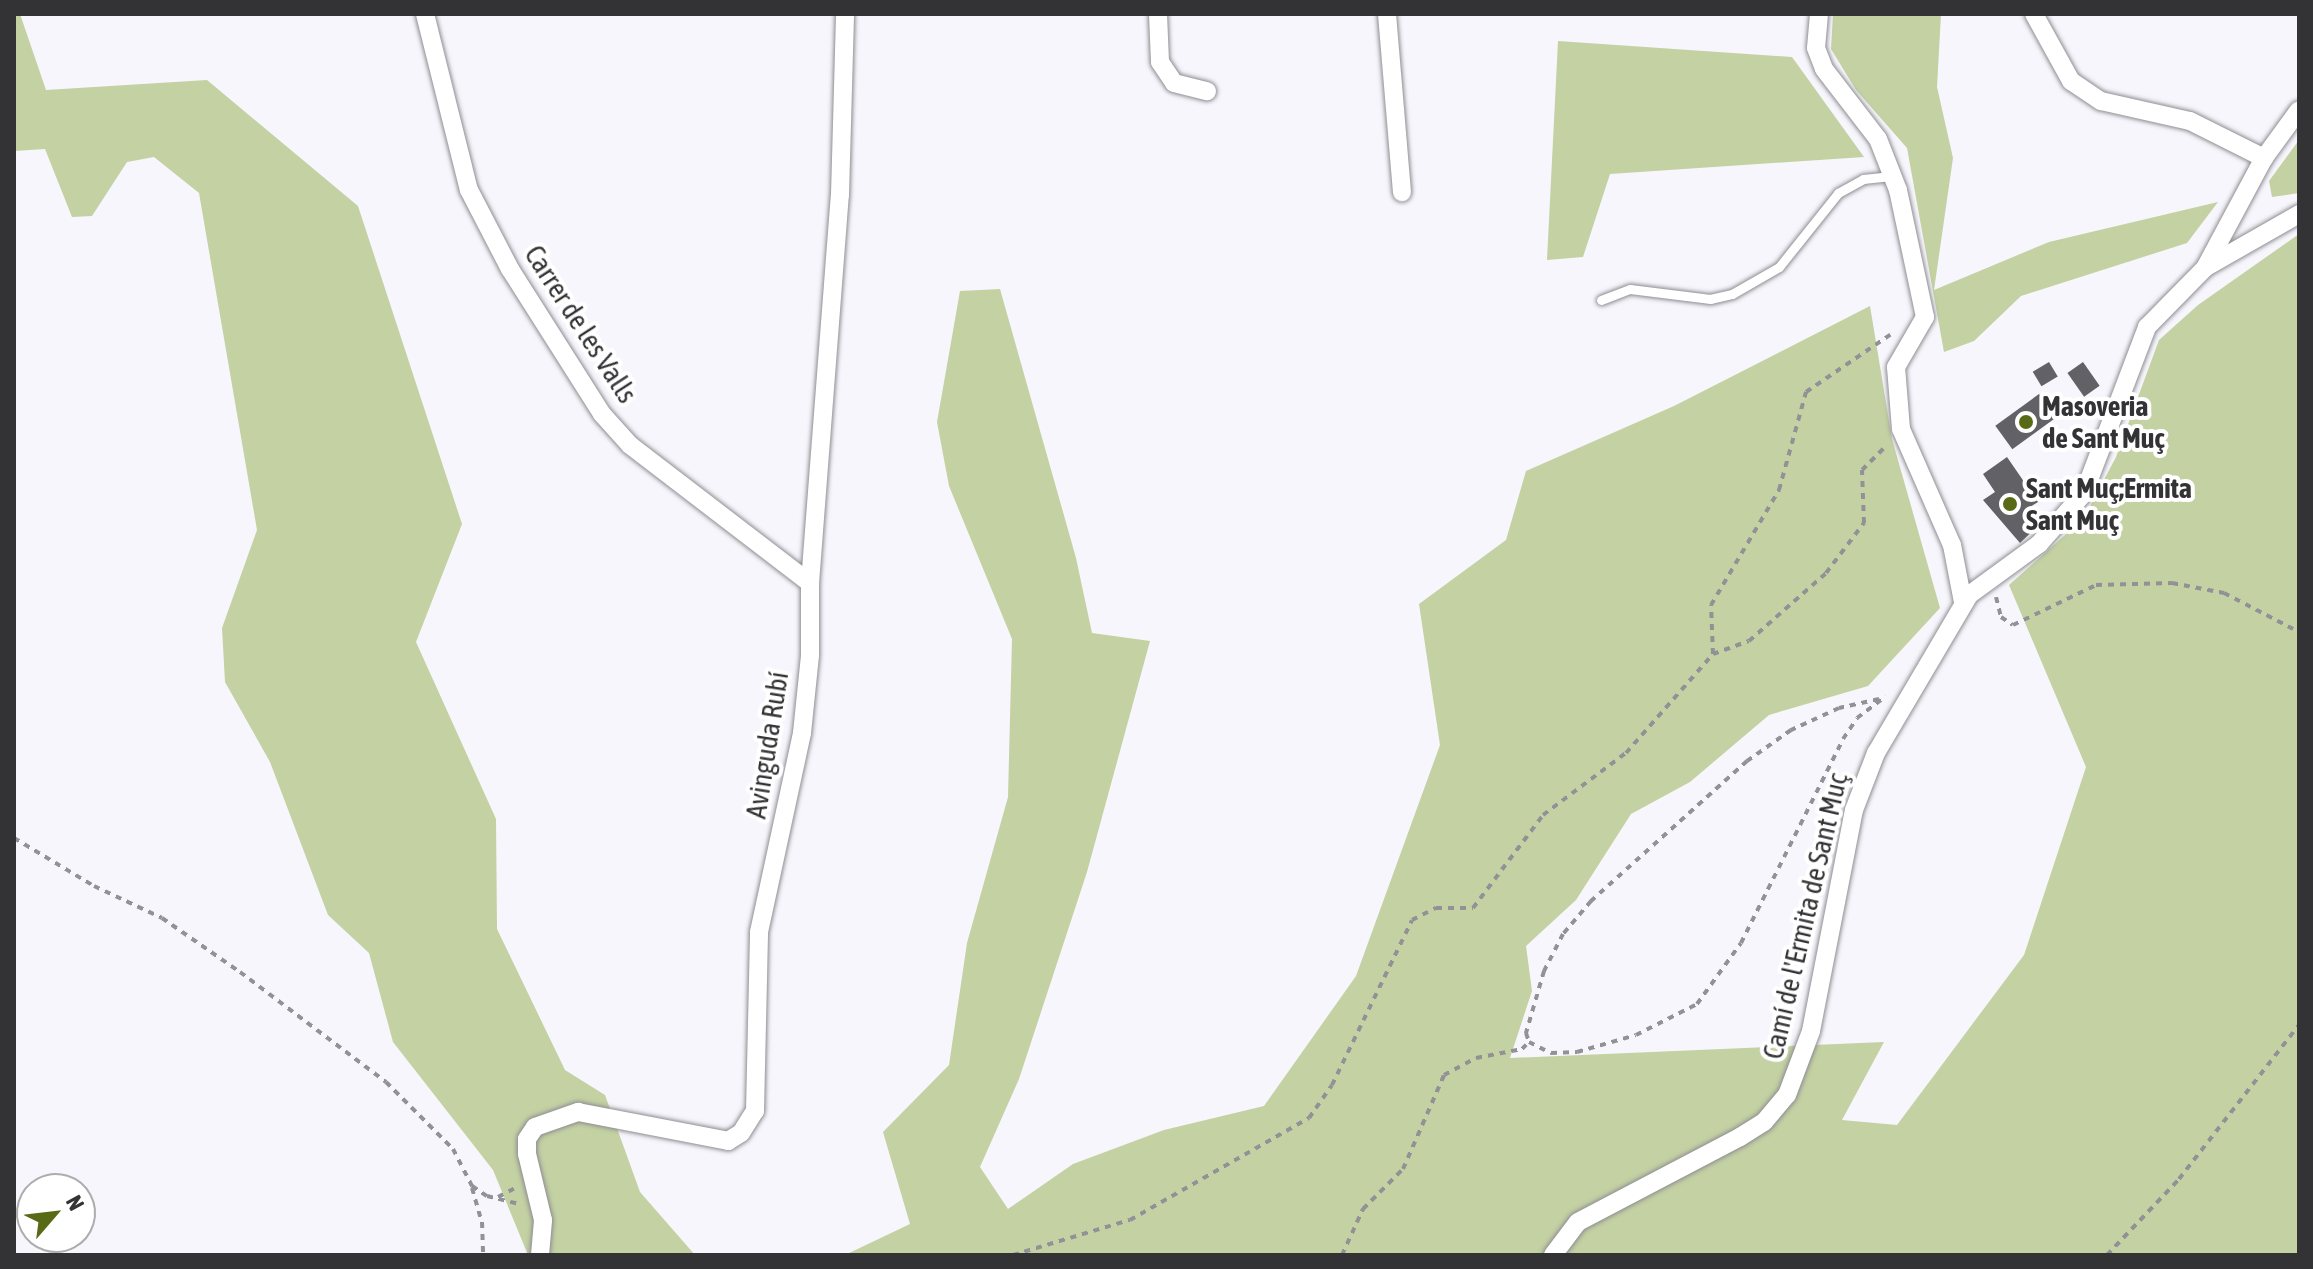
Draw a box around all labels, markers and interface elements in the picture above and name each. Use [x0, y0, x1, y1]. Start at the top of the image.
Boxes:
street label: Carrer de les Valls [518, 239, 644, 409]
place label: Masoveria de Sant Muç [2042, 389, 2165, 455]
marker: Masoveria de Sant Muç [2017, 413, 2035, 431]
place label: Sant Muç;Ermita Sant Muç [2026, 471, 2192, 537]
marker: Sant Muç;Ermita Sant Muç [2001, 495, 2019, 513]
street label: Avinguda Rubí [739, 669, 795, 821]
street label: Camí de l'Ermita de Sant Muç [1756, 770, 1854, 1062]
north arrow [16, 1173, 96, 1253]
text: N [61, 1191, 90, 1215]

